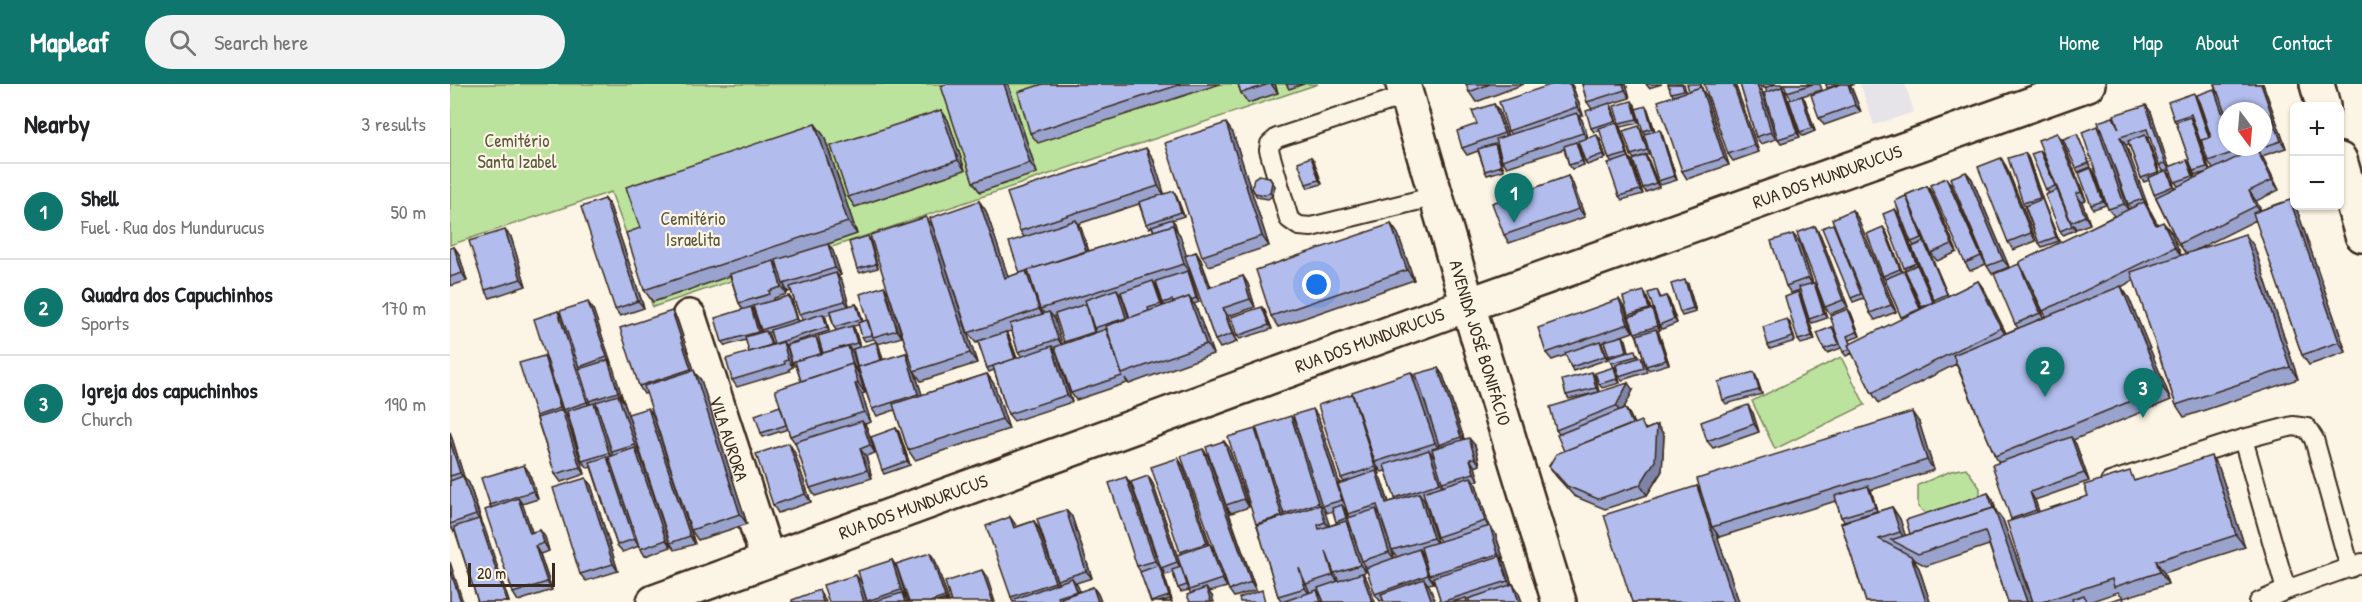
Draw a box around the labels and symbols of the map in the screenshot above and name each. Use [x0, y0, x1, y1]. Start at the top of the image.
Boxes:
north arrow [2218, 102, 2272, 156]
park label: Cemitério Santa Izabel [477, 128, 557, 174]
street label: RUA DOS MUNDURUCUS [1749, 138, 1905, 214]
pin: 1 [1494, 174, 1534, 223]
park label: Cemitério Israelita [661, 206, 725, 252]
street label: AVENIDA JOSÉ BONIFÁCIO [1443, 257, 1517, 429]
your location [1302, 270, 1331, 299]
street label: RUA DOS MUNDURUCUS [1292, 301, 1447, 379]
pin: 2 [2026, 348, 2064, 397]
pin: 3 [2124, 368, 2162, 418]
street label: VILA AURORA [704, 393, 755, 484]
street label: RUA DOS MUNDURUCUS [835, 468, 991, 545]
scale bar [468, 560, 555, 588]

